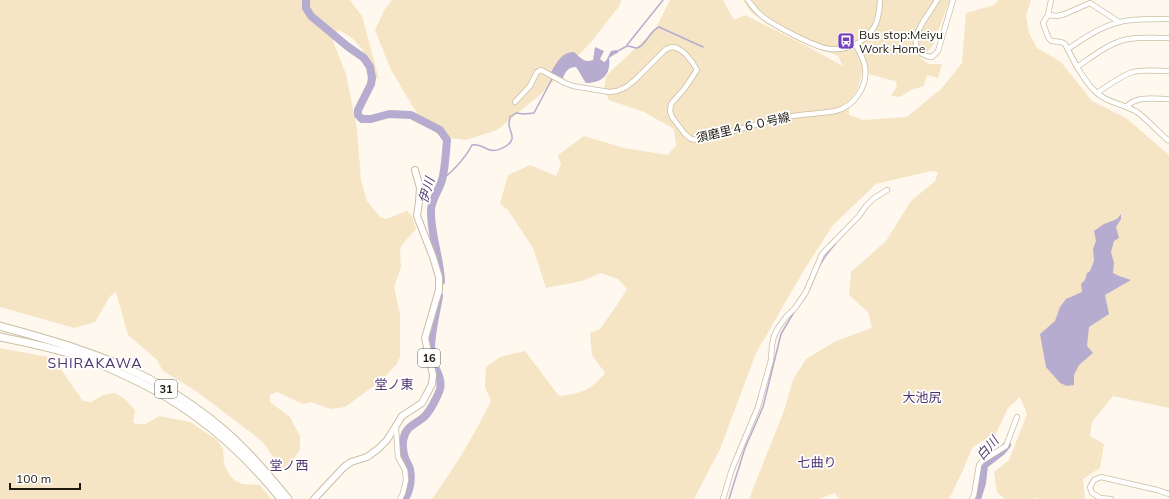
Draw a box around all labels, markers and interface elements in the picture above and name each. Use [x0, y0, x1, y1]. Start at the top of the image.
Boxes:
place label: Bus stop:Meiyu Work Home [859, 27, 943, 56]
bus stop icon: Bus stop:Meiyu Work Home [836, 31, 856, 51]
street label: 須磨里４６０号線 [695, 109, 791, 145]
water label: 伊川 [415, 173, 438, 205]
road number: 16 [418, 349, 440, 367]
district label: SHIRAKAWA [48, 354, 143, 372]
district label: 堂ノ東 [374, 376, 414, 392]
road number: 31 [155, 380, 177, 398]
district label: 大池尻 [902, 389, 942, 405]
water label: 白川 [972, 431, 1003, 463]
district label: 七曲り [797, 454, 837, 470]
district label: 堂ノ西 [269, 457, 309, 473]
scale bar [10, 465, 80, 491]
text: 100 m [16, 471, 51, 486]

